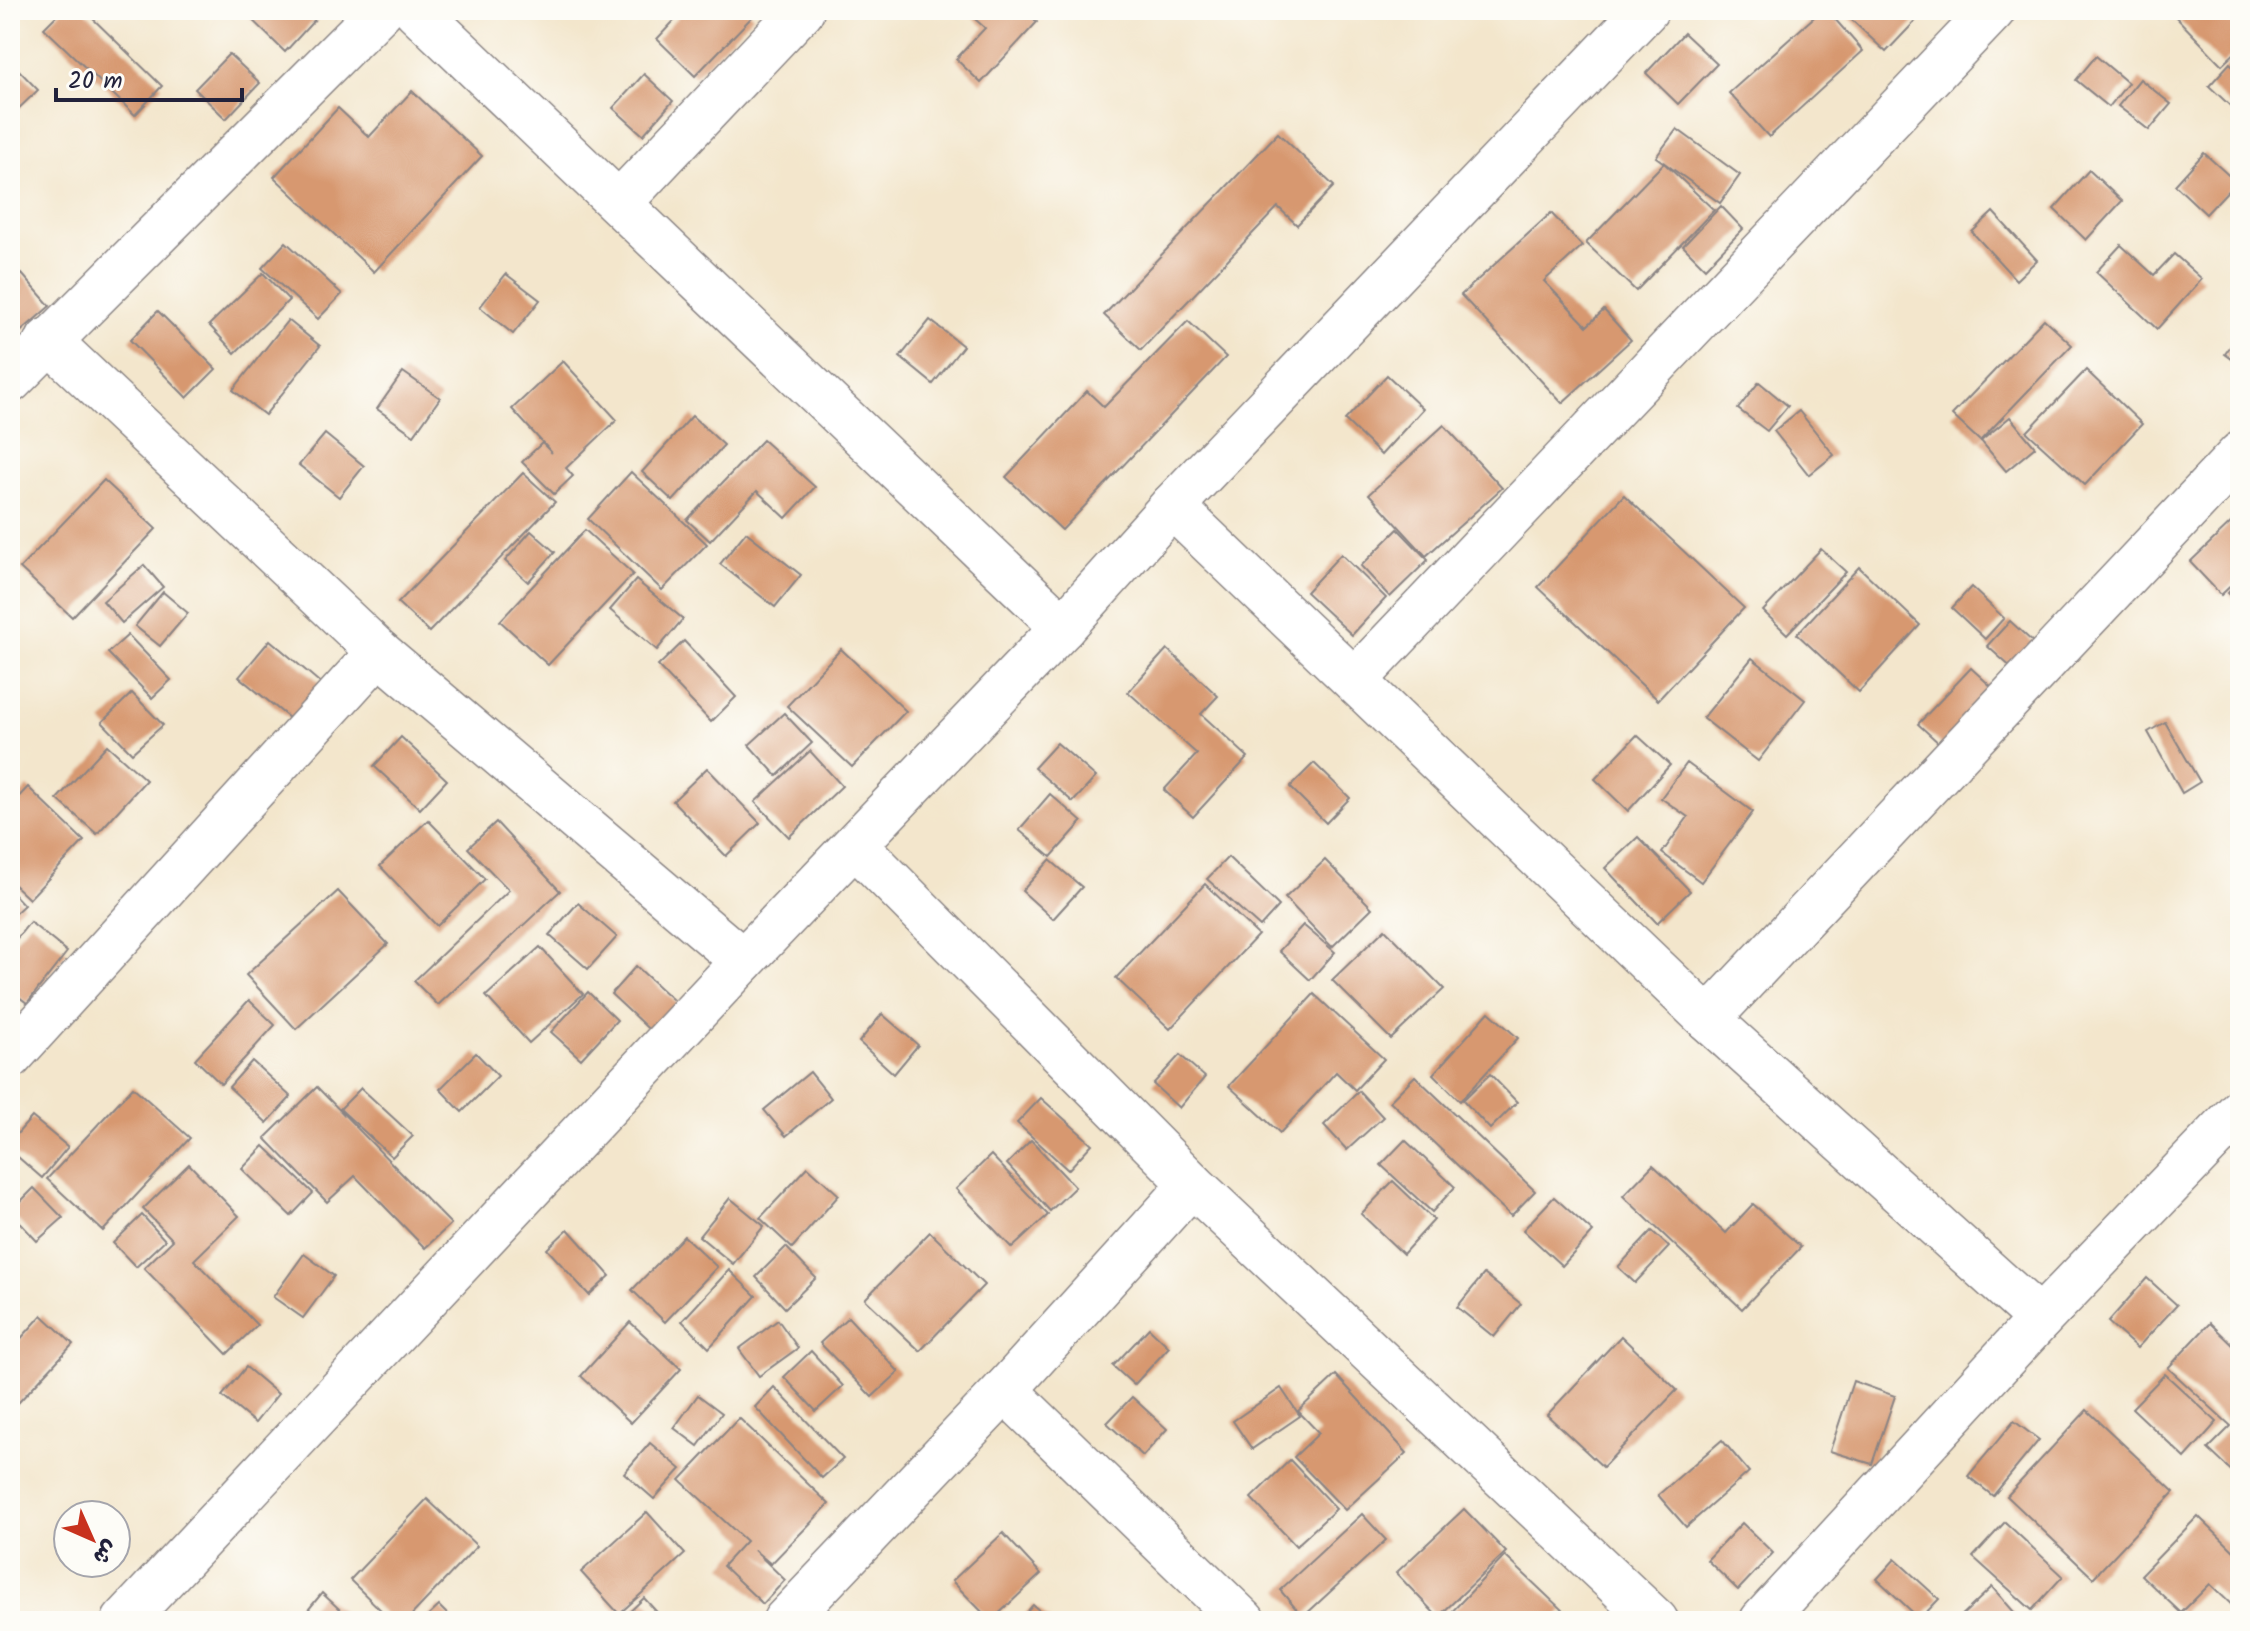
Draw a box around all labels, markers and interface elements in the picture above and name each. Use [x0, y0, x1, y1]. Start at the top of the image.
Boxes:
scale bar [56, 52, 242, 102]
text: 20 m [68, 62, 123, 101]
north arrow [52, 1499, 132, 1579]
text: ش [83, 1530, 125, 1572]

